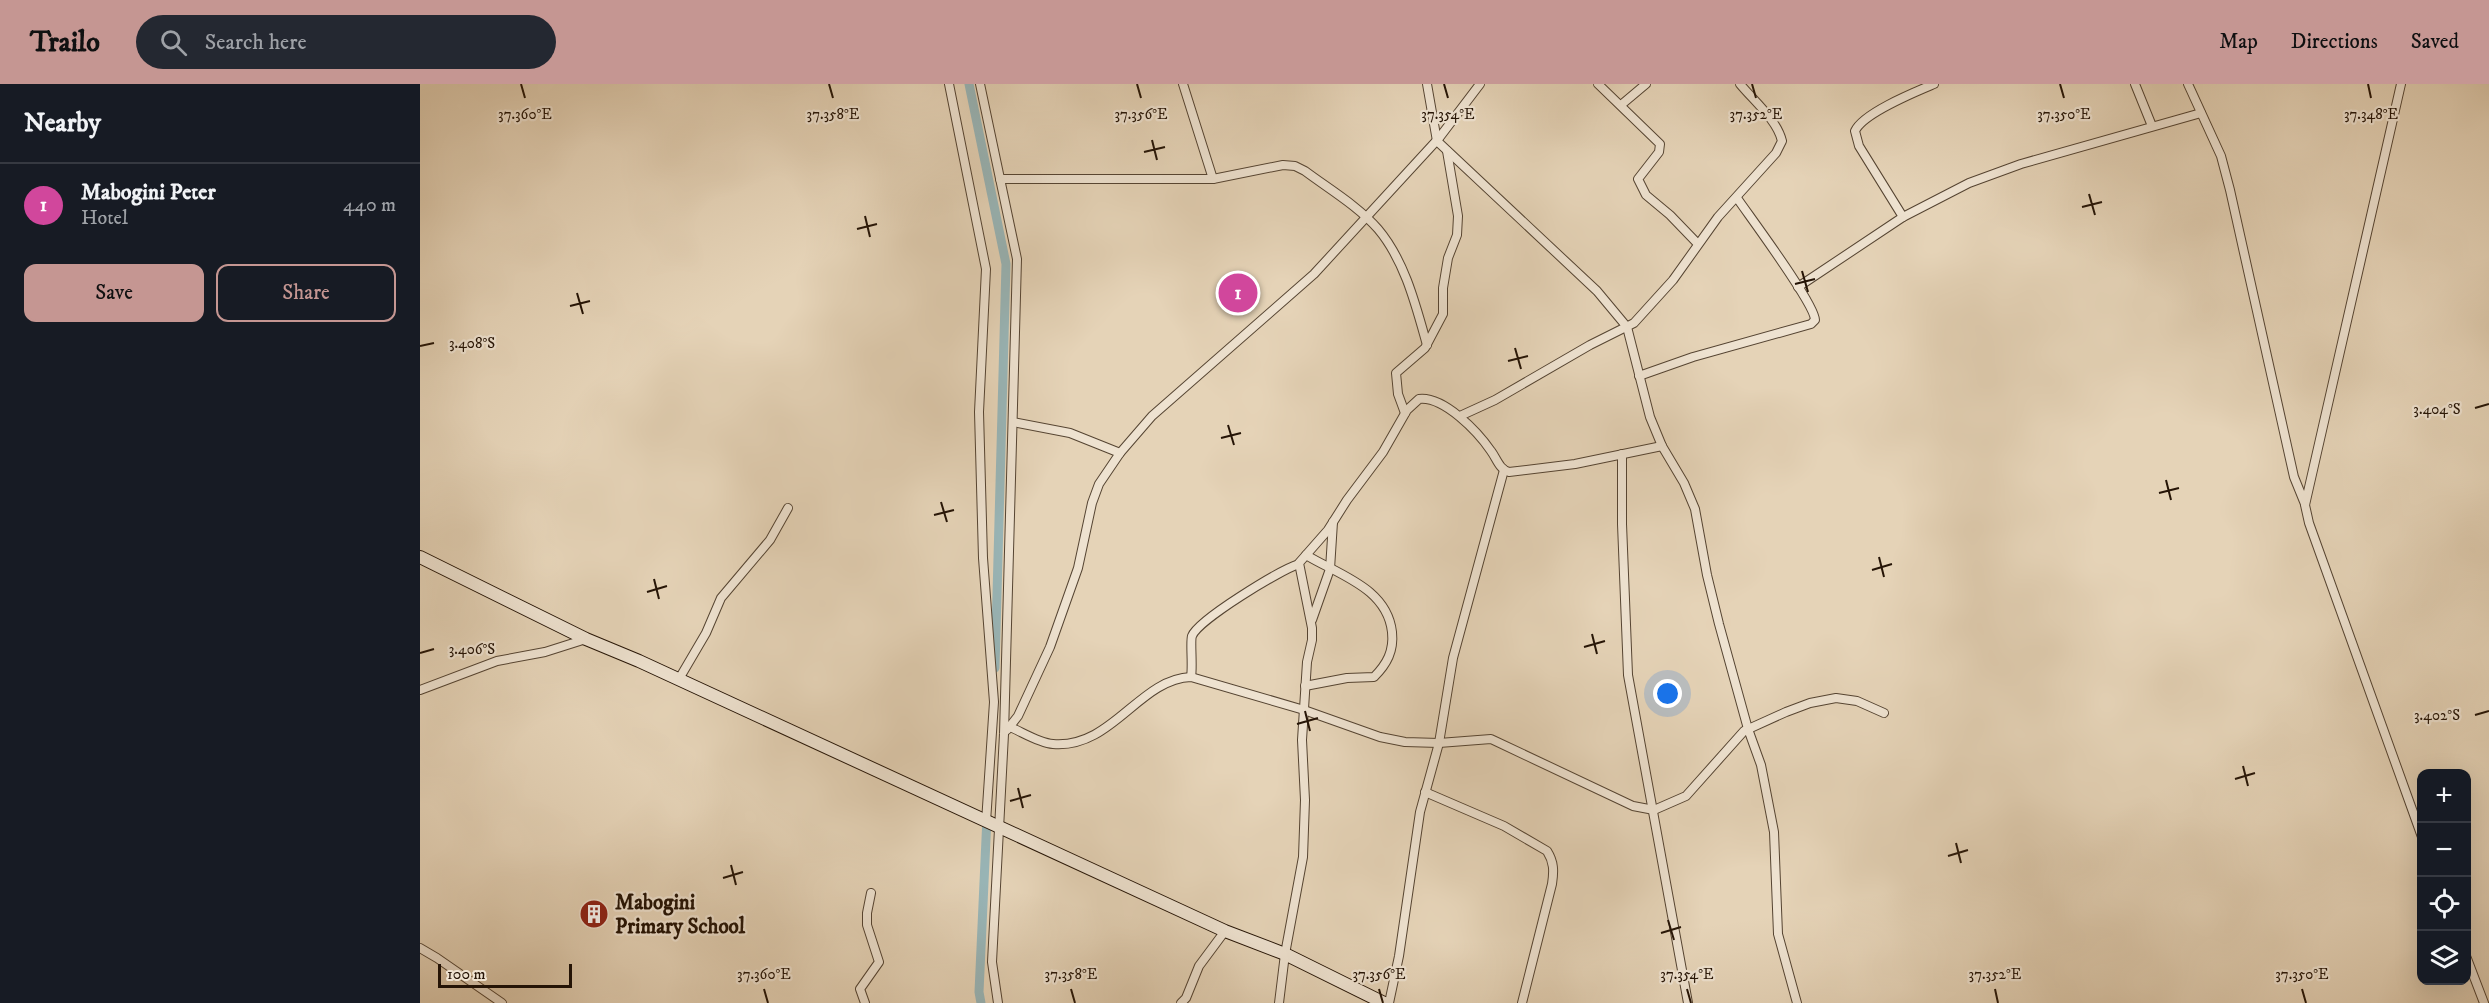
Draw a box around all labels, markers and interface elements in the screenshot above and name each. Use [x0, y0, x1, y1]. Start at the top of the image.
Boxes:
search box [136, 15, 556, 69]
text: Trailo [30, 25, 100, 60]
icon: search [157, 26, 190, 59]
text: Search here [205, 29, 307, 56]
text: Map [2219, 29, 2258, 55]
text: Directions [2291, 29, 2378, 55]
text: Saved [2411, 29, 2459, 55]
text: 37.360°E [498, 105, 552, 124]
text: 37.358°E [807, 105, 860, 124]
text: 37.356°E [1114, 105, 1168, 124]
text: 37.354°E [1421, 105, 1475, 124]
text: 37.352°E [1730, 105, 1783, 124]
text: 37.350°E [2037, 105, 2091, 124]
text: 37.348°E [2344, 105, 2398, 124]
text: Nearby [24, 107, 101, 140]
text: Mabogini Peter [81, 179, 216, 206]
text: 1 [40, 193, 47, 218]
text: 440 m [343, 193, 396, 218]
text: Hotel [81, 206, 128, 231]
button: Save [24, 264, 204, 322]
button: Share [216, 264, 396, 322]
pin: 1 [1218, 270, 1258, 316]
text: 3.408°S [449, 334, 495, 353]
text: 3.404°S [2413, 400, 2461, 419]
text: 3.406°S [449, 640, 495, 659]
your location [1653, 679, 1682, 708]
text: 3.402°S [2414, 706, 2460, 725]
map controls [2417, 769, 2471, 985]
button: + [2417, 769, 2471, 823]
button: − [2417, 823, 2471, 877]
button: locate [2417, 877, 2471, 931]
place label: Mabogini Primary School [615, 890, 746, 940]
building icon: Mabogini Primary School [578, 898, 610, 930]
button: layers [2417, 931, 2471, 985]
scale bar [438, 961, 572, 988]
text: 100 m [447, 964, 486, 984]
text: 37.360°E [737, 965, 791, 984]
text: 37.358°E [1045, 965, 1098, 984]
text: 37.356°E [1352, 965, 1406, 984]
text: 37.354°E [1660, 965, 1714, 984]
text: 37.352°E [1969, 965, 2022, 984]
text: 37.350°E [2275, 965, 2329, 984]

